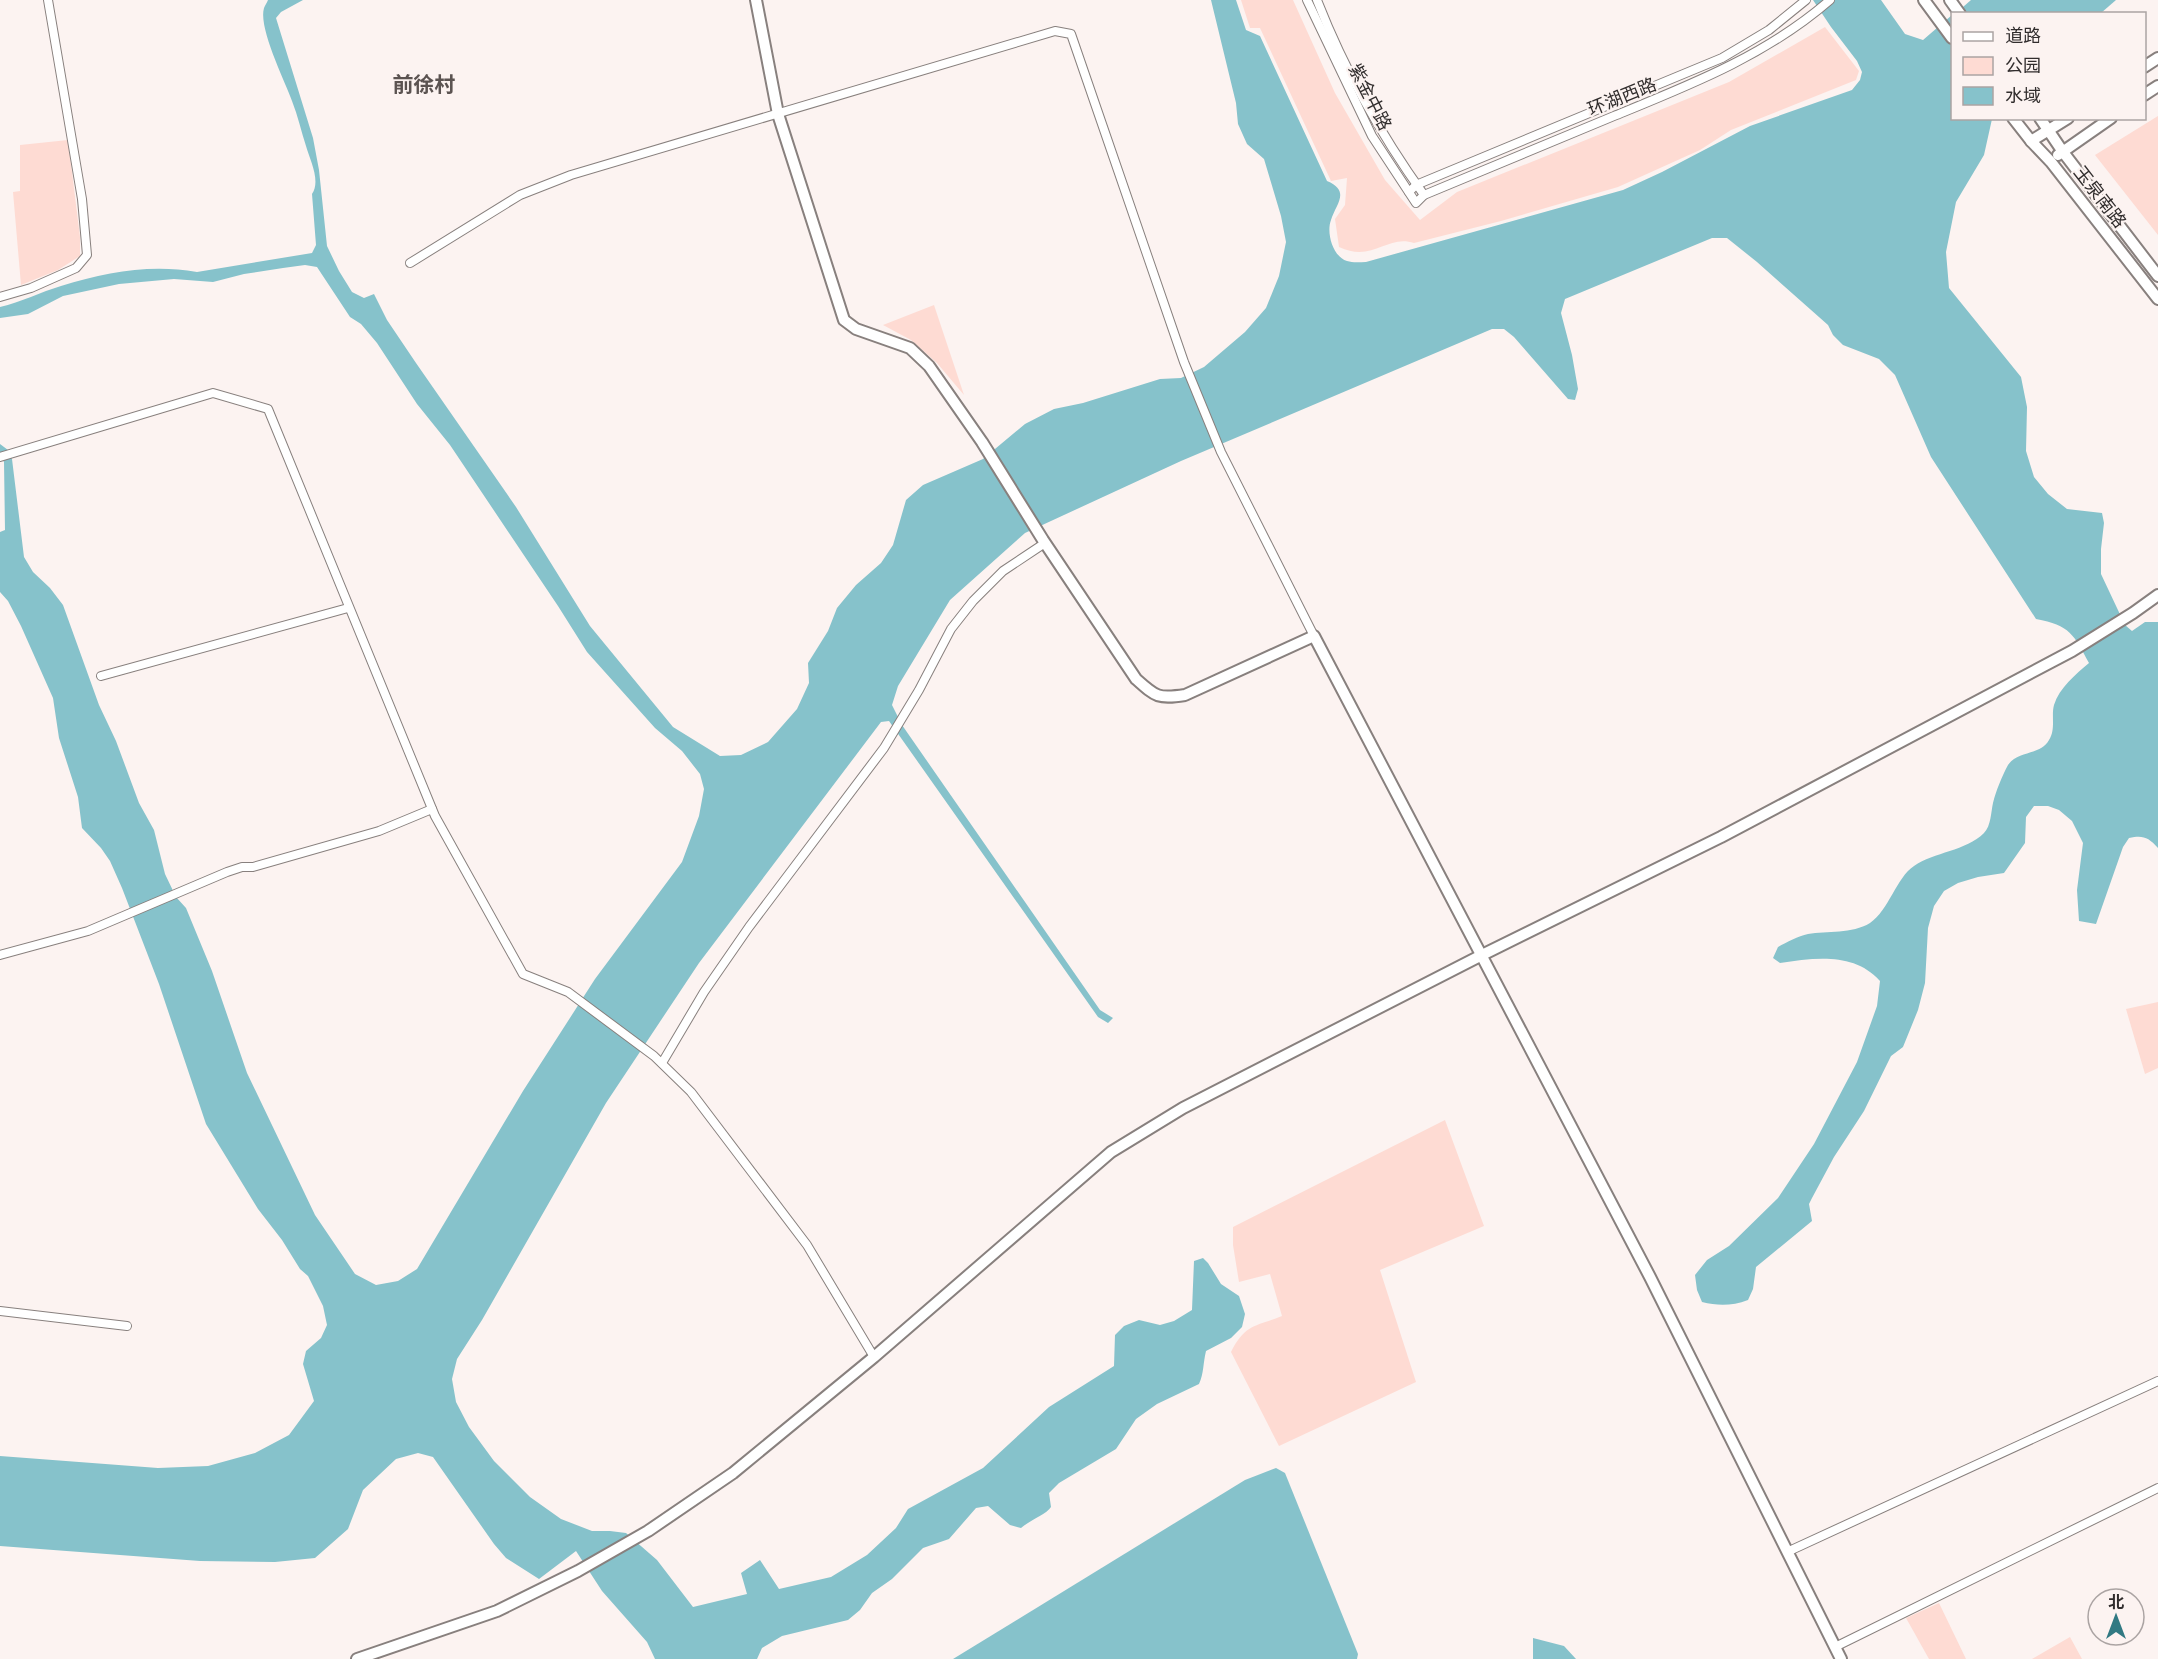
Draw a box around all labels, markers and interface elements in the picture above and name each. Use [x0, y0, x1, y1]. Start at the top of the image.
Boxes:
legend [1951, 12, 2146, 120]
text: 道路 [2005, 25, 2041, 47]
text: 公园 [2005, 55, 2041, 77]
street label: 紫金中路 [1344, 60, 1396, 134]
district label: 前徐村 [393, 72, 456, 98]
street label: 环湖西路 [1585, 73, 1659, 121]
text: 水域 [2005, 85, 2041, 107]
street label: 玉泉南路 [2069, 162, 2131, 232]
north arrow [2086, 1587, 2146, 1647]
text: 北 [2108, 1593, 2124, 1612]

